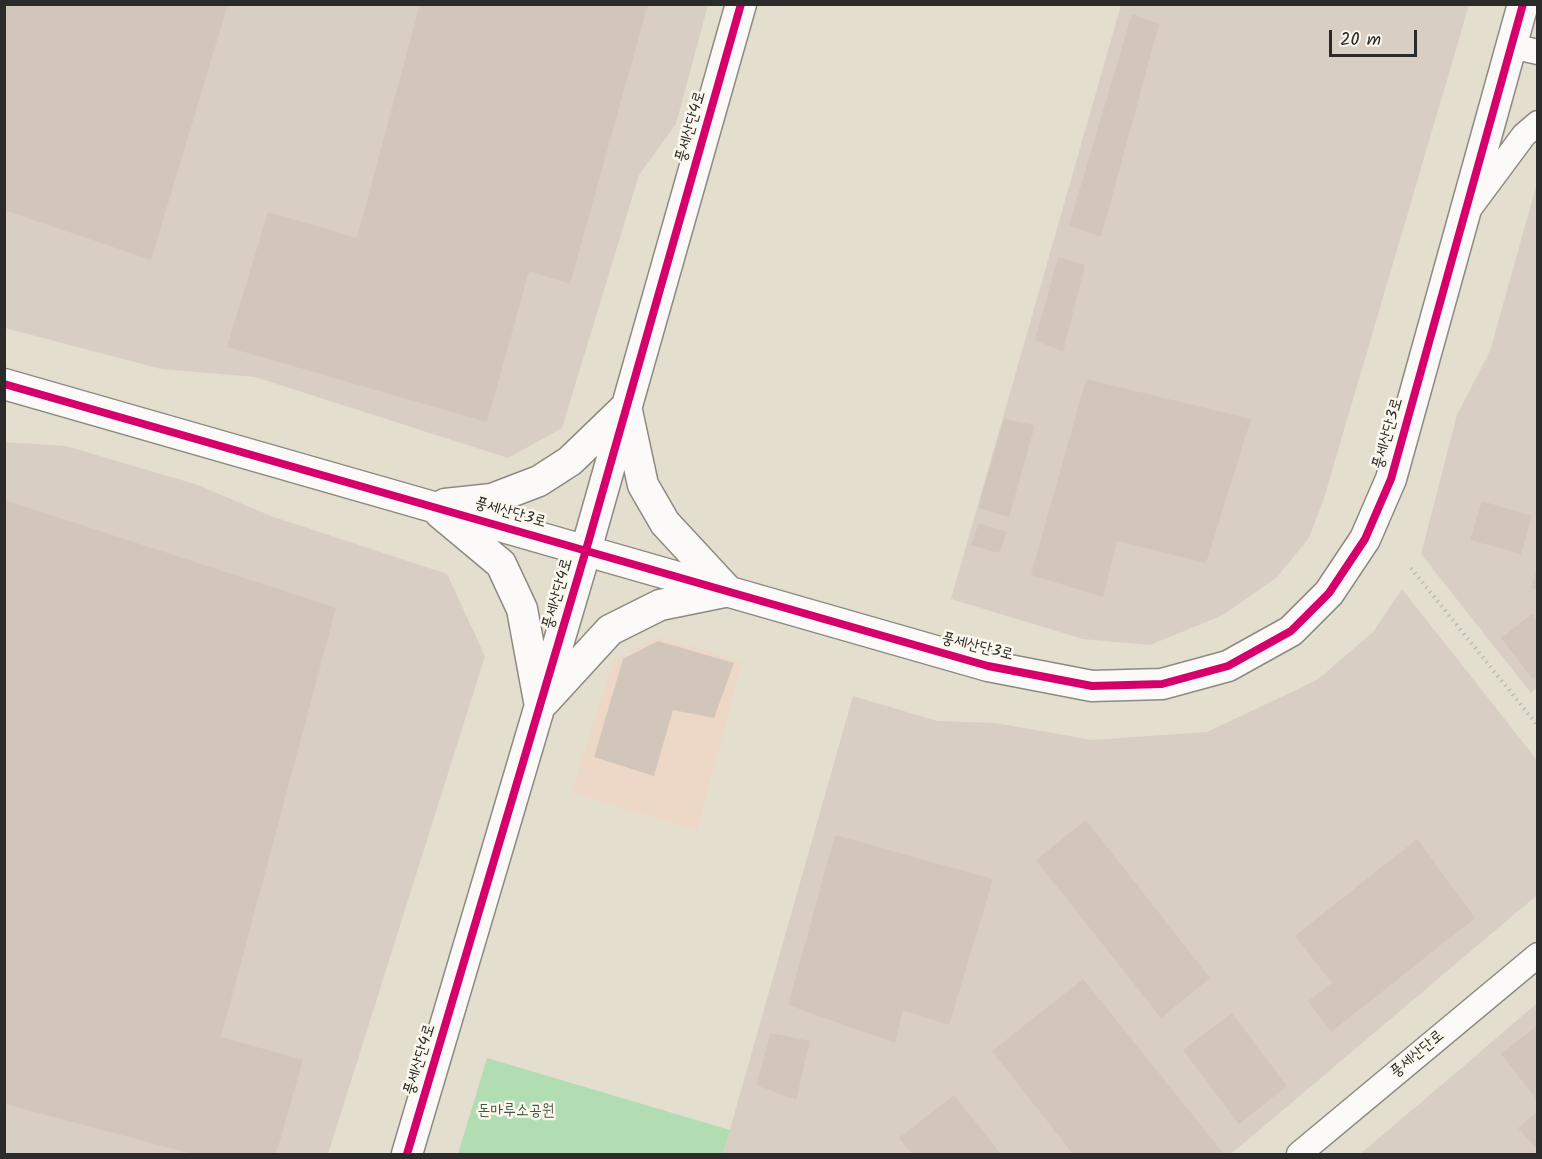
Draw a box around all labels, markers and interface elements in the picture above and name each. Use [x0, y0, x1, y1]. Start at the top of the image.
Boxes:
scale bar [1332, 18, 1420, 56]
text: 20 m [1340, 26, 1381, 55]
street label: 풍세산단4로 [673, 89, 711, 165]
street label: 풍세산단3로 [1370, 396, 1408, 472]
street label: 풍세산단3로 [472, 495, 548, 533]
street label: 풍세산단4로 [540, 556, 578, 632]
street label: 풍세산단3로 [939, 630, 1015, 666]
street label: 풍세산단4로 [401, 1022, 441, 1098]
street label: 풍세산단로 [1387, 1027, 1449, 1083]
park label: 돈마루소공원 [477, 1102, 555, 1122]

